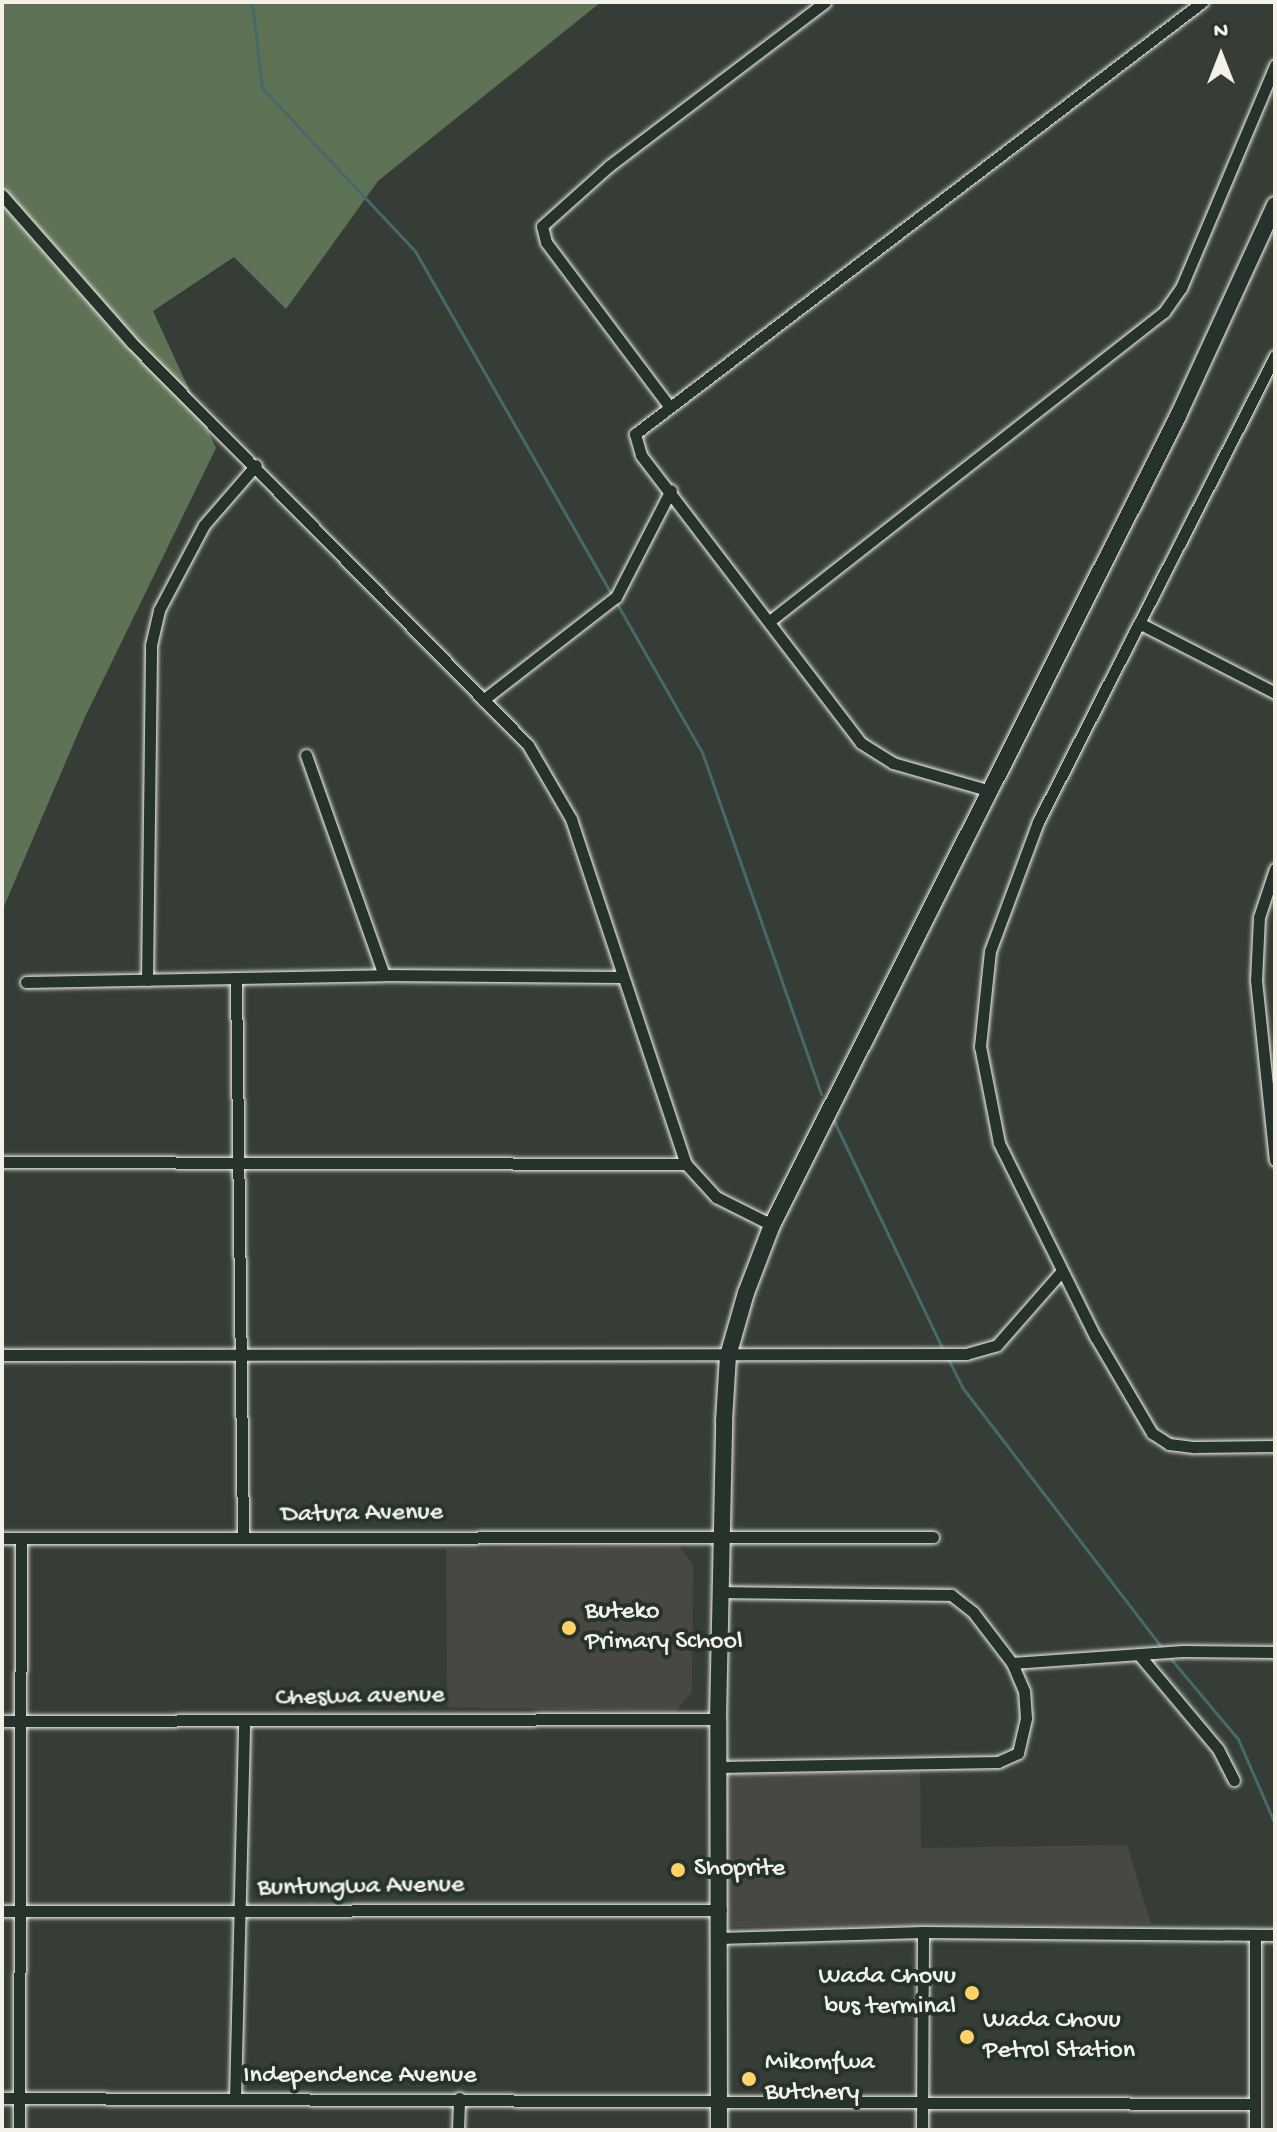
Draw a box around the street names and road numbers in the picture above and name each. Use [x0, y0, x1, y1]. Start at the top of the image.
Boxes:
street label: Datura Avenue [281, 1498, 443, 1532]
street label: Cheswa avenue [275, 1681, 445, 1715]
street label: Buntungwa Avenue [257, 1871, 465, 1905]
street label: Independence Avenue [243, 2061, 477, 2093]

